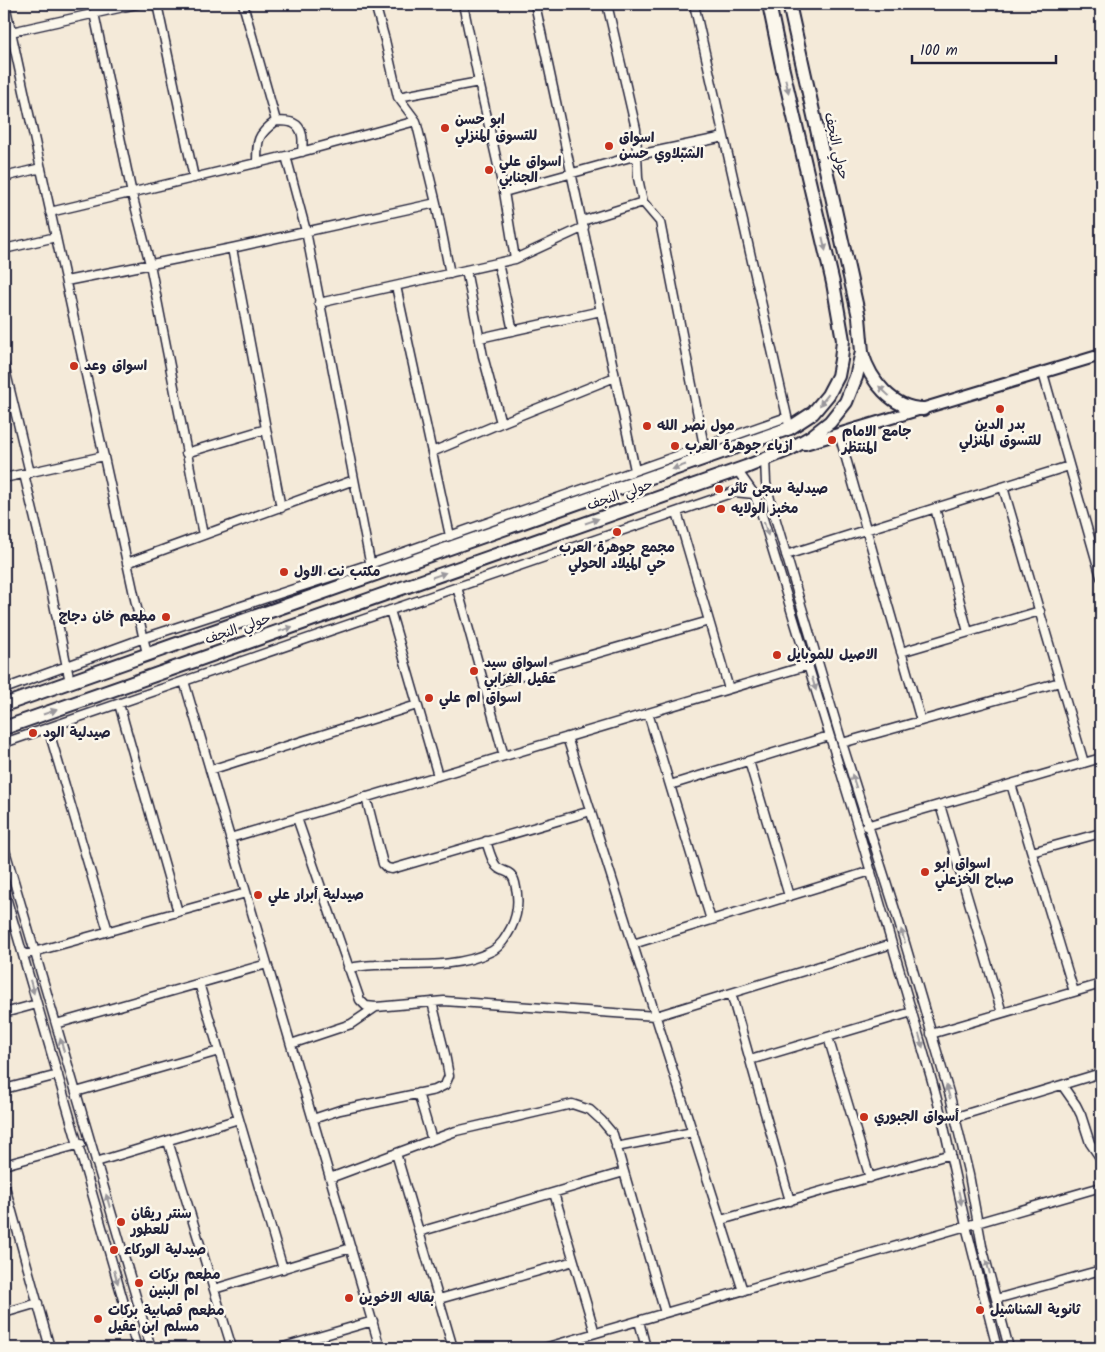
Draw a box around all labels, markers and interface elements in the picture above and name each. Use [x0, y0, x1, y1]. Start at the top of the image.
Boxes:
scale bar [912, 32, 1056, 64]
text: 100 m [920, 39, 958, 63]
one-way arrow [783, 78, 791, 93]
place label: ابو حسن للتسوق المنزلي [455, 109, 537, 148]
street label: حولي النجف [817, 110, 854, 182]
marker: ابو حسن للتسوق المنزلي [439, 122, 451, 134]
place label: اسواق الشبلاوي حسن [619, 127, 704, 165]
marker: اسواق الشبلاوي حسن [603, 140, 615, 152]
place label: اسواق علي الجنابي [499, 151, 562, 190]
marker: اسواق علي الجنابي [483, 164, 495, 176]
one-way arrow [820, 236, 828, 251]
place label: اسواق وعد [84, 355, 148, 377]
marker: اسواق وعد [68, 360, 80, 372]
one-way arrow [878, 385, 890, 397]
one-way arrow [818, 393, 829, 406]
marker: بدر الدين للتسوق المنزلي [994, 403, 1006, 415]
place label: بدر الدين للتسوق المنزلي [959, 414, 1041, 453]
place label: مول نصر الله [657, 415, 735, 437]
marker: مول نصر الله [641, 420, 653, 432]
place label: جامع الامام المنتظر [840, 421, 911, 459]
marker: جامع الامام المنتظر [826, 434, 838, 446]
place label: ازياء جوهرة العرب [685, 435, 793, 457]
marker: ازياء جوهرة العرب [669, 440, 681, 452]
one-way arrow [671, 464, 686, 471]
street label: حولي النجف [584, 473, 656, 518]
place label: صيدلية سجى ثائر [727, 478, 828, 500]
marker: صيدلية سجى ثائر [713, 483, 725, 495]
place label: مخبز الولايه [731, 498, 798, 520]
marker: مخبز الولايه [715, 503, 727, 515]
one-way arrow [585, 516, 600, 524]
one-way arrow [763, 521, 771, 536]
marker: مجمع جوهرة العرب حي الميلاد الحولي [611, 526, 623, 538]
place label: مجمع جوهرة العرب حي الميلاد الحولي [559, 537, 675, 576]
place label: مكتب نت الاول [294, 561, 380, 583]
marker: مكتب نت الاول [278, 566, 290, 578]
one-way arrow [432, 571, 447, 579]
place label: مطعم خان دجاج [59, 606, 156, 628]
street label: حولي النجف [202, 607, 274, 652]
marker: مطعم خان دجاج [160, 611, 172, 623]
one-way arrow [278, 625, 293, 632]
place label: الاصيل للموبايل [787, 644, 878, 666]
marker: الاصيل للموبايل [771, 649, 783, 661]
place label: اسواق سيد عقيل الغرابي [484, 652, 556, 691]
marker: اسواق سيد عقيل الغرابي [468, 665, 480, 677]
one-way arrow [811, 676, 819, 691]
place label: اسواق ام علي [439, 687, 521, 710]
marker: اسواق ام علي [423, 692, 435, 704]
one-way arrow [42, 708, 57, 715]
place label: صيدلية الود [43, 722, 111, 744]
marker: صيدلية الود [27, 727, 39, 739]
one-way arrow [850, 773, 858, 788]
place label: اسواق ابو صباح الخزعلي [934, 853, 1014, 892]
marker: اسواق ابو صباح الخزعلي [919, 866, 931, 878]
place label: صيدلية أبرار علي [268, 884, 364, 907]
marker: صيدلية أبرار علي [252, 889, 264, 901]
one-way arrow [898, 928, 906, 943]
one-way arrow [28, 979, 36, 994]
one-way arrow [917, 1033, 925, 1048]
one-way arrow [57, 1037, 65, 1052]
one-way arrow [944, 1084, 952, 1099]
place label: أسواق الجبوري [874, 1106, 959, 1128]
marker: أسواق الجبوري [858, 1111, 870, 1123]
one-way arrow [956, 1191, 964, 1206]
one-way arrow [103, 1193, 111, 1208]
place label: سنتر ريڤان للعطور [129, 1203, 192, 1241]
marker: سنتر ريڤان للعطور [115, 1216, 127, 1228]
place label: صيدلية الوركاء [124, 1239, 206, 1261]
marker: صيدلية الوركاء [108, 1244, 120, 1256]
one-way arrow [983, 1260, 991, 1275]
place label: مطعم بركات ام البنين [149, 1264, 221, 1302]
one-way arrow [112, 1270, 120, 1285]
marker: مطعم بركات ام البنين [133, 1277, 145, 1289]
place label: بقاله الاخوين [359, 1287, 434, 1309]
marker: بقاله الاخوين [343, 1292, 355, 1304]
place label: ثانوية الشناشيل [990, 1299, 1081, 1321]
place label: مطعم قصابية بركات مسلم ابن عقيل [108, 1300, 224, 1338]
marker: ثانوية الشناشيل [974, 1304, 986, 1316]
marker: مطعم قصابية بركات مسلم ابن عقيل [92, 1313, 104, 1325]

